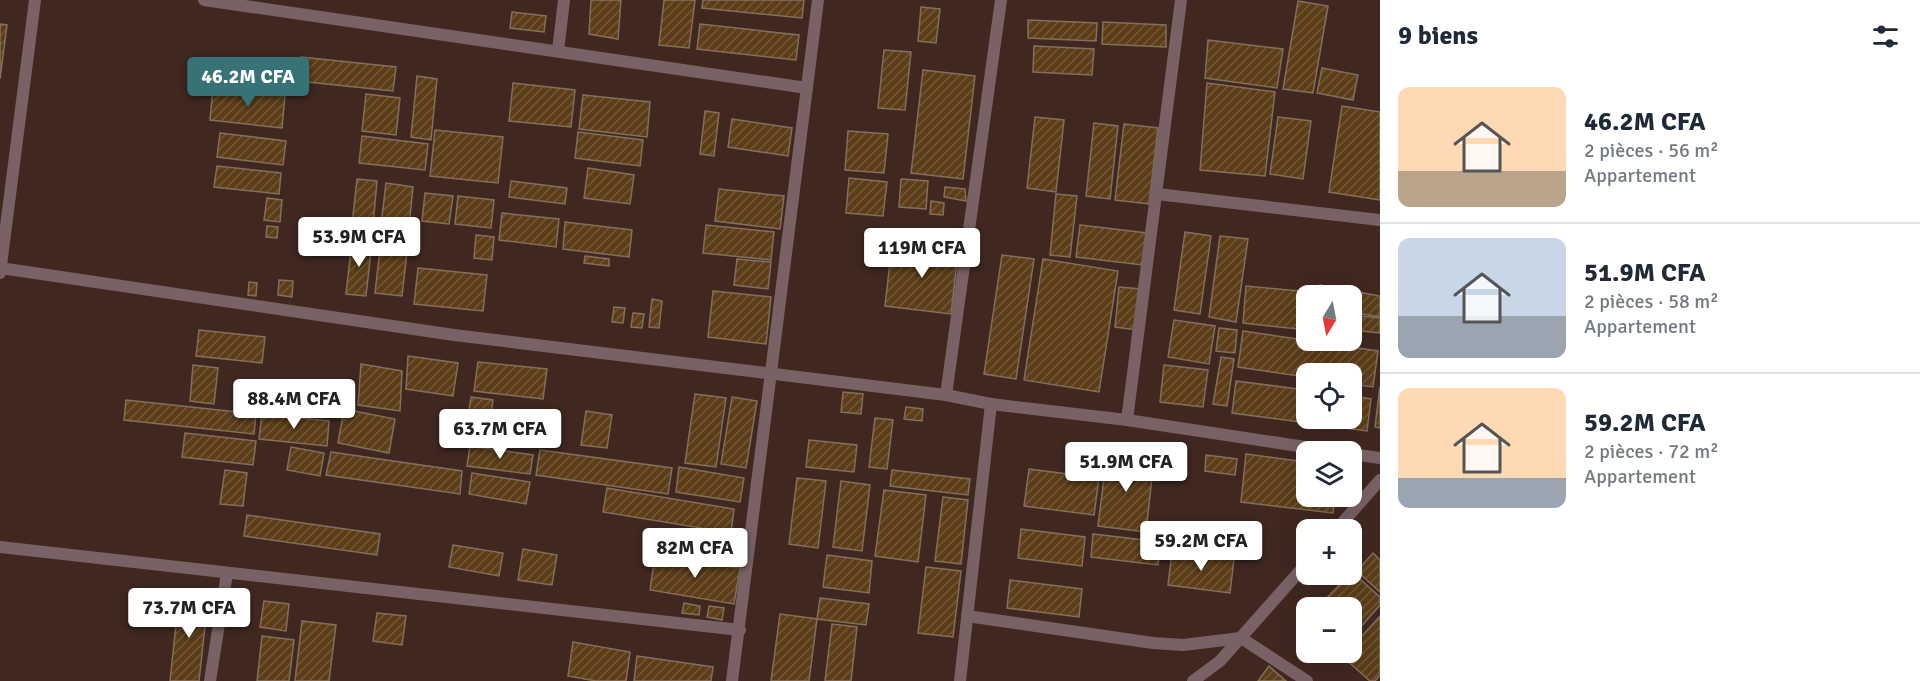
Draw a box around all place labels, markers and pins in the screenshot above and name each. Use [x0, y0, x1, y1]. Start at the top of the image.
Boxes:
pin: 46.2M CFA [179, 57, 317, 108]
pin: 53.9M CFA [290, 217, 428, 268]
pin: 119M CFA [860, 228, 984, 279]
pin: 88.4M CFA [225, 379, 363, 430]
pin: 63.7M CFA [431, 409, 569, 460]
pin: 51.9M CFA [1057, 442, 1195, 493]
pin: 59.2M CFA [1132, 521, 1270, 572]
pin: 82M CFA [640, 528, 750, 579]
pin: 73.7M CFA [120, 588, 258, 639]

